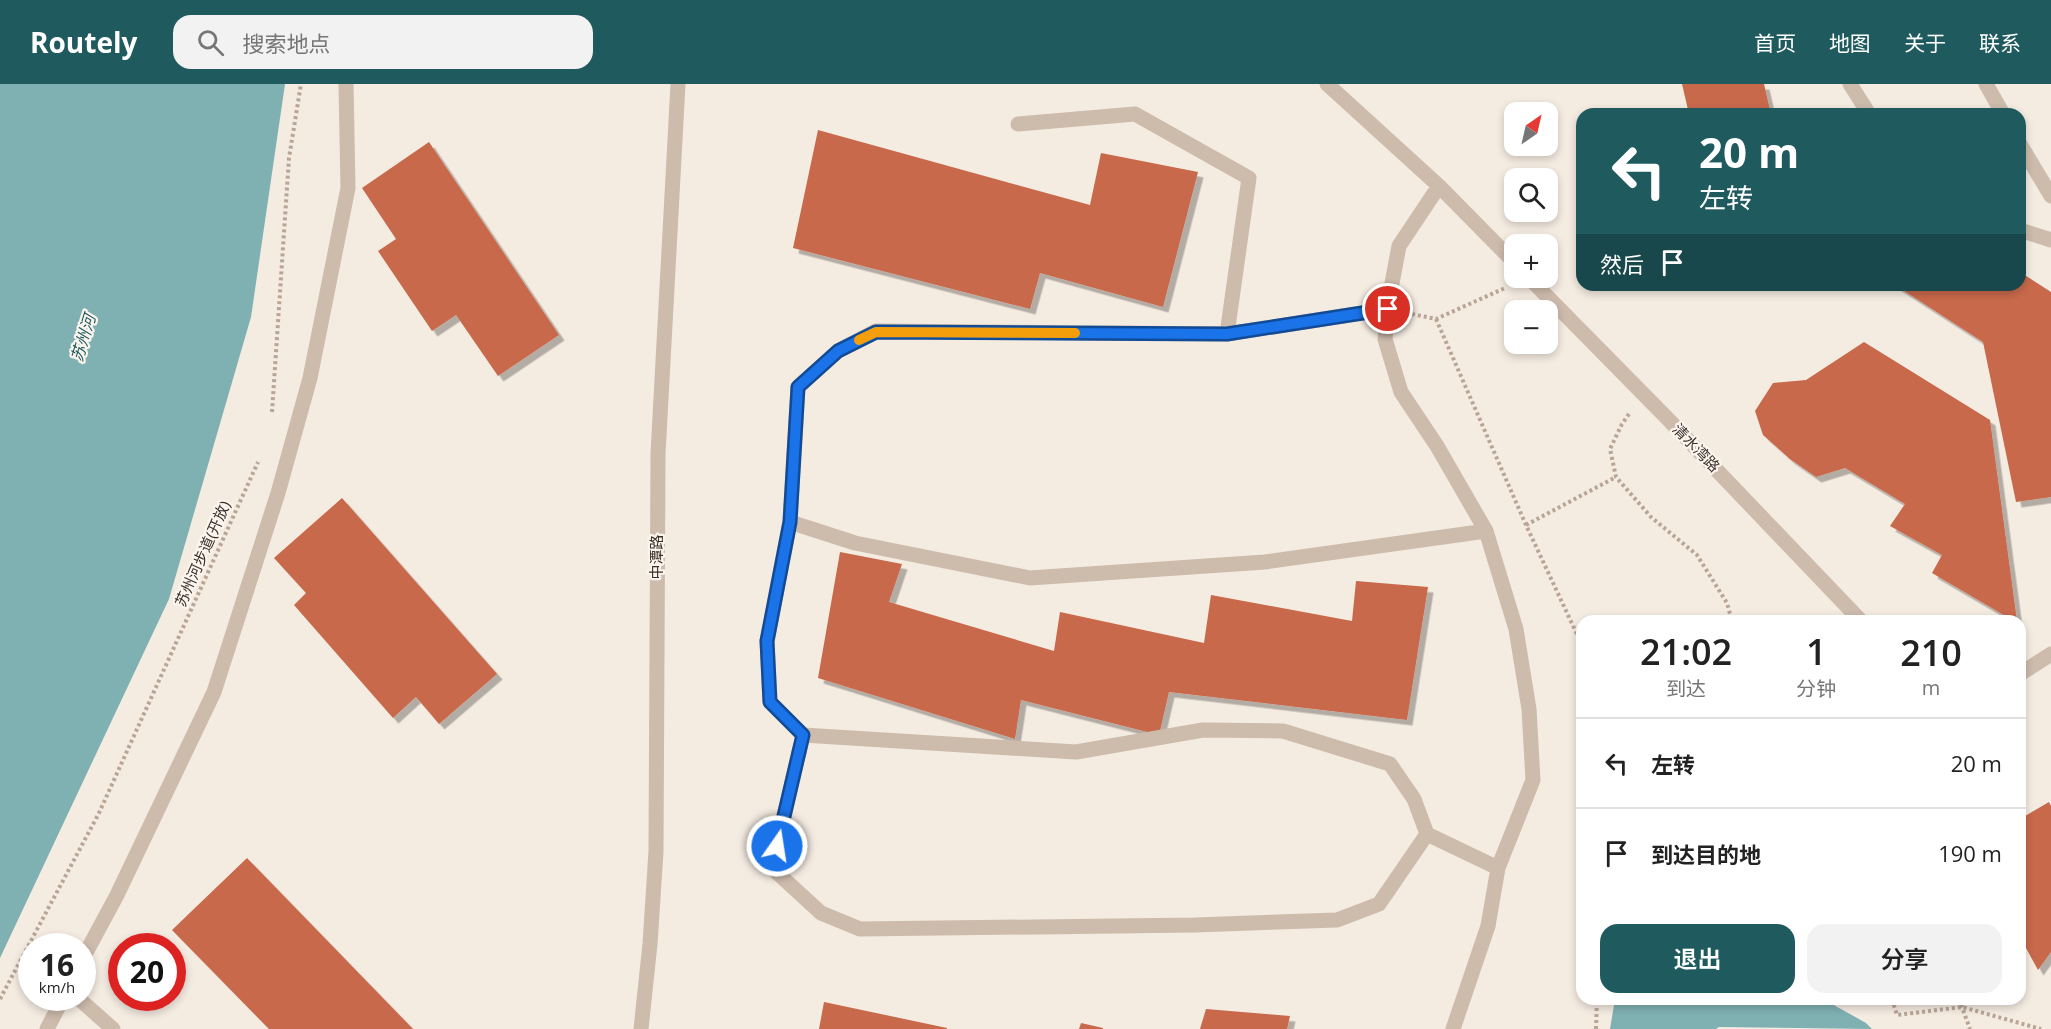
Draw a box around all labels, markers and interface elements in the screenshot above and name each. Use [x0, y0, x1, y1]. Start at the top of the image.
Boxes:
search box [173, 15, 593, 69]
text: Routely [30, 23, 137, 61]
icon: search [194, 26, 227, 59]
text: 搜索地点 [242, 28, 330, 58]
text: 首页 [1754, 29, 1796, 57]
text: 地图 [1829, 29, 1871, 57]
text: 关于 [1904, 29, 1946, 57]
text: 联系 [1979, 29, 2021, 57]
north arrow [1504, 102, 1558, 156]
map controls [1504, 102, 1558, 354]
text: 20 m [1699, 123, 1799, 180]
icon: left [1600, 132, 1678, 210]
button: search [1504, 168, 1558, 222]
text: 左转 [1699, 179, 1753, 216]
button: + [1504, 234, 1558, 288]
icon: arrive [1656, 246, 1689, 279]
text: 然后 [1600, 249, 1644, 279]
pin [1362, 283, 1413, 334]
icon: arrive [1371, 292, 1404, 325]
button: − [1504, 300, 1558, 354]
water label: 苏州河 [65, 309, 101, 364]
street label: 清水湾路 [1669, 419, 1725, 476]
street label: 苏州河步道(开放) [170, 498, 234, 610]
street label: 中潭路 [646, 534, 666, 580]
text: 21:02 [1640, 627, 1732, 676]
text: 1 [1806, 627, 1827, 676]
text: 210 [1900, 628, 1962, 677]
text: m [1922, 674, 1940, 701]
text: 到达 [1666, 675, 1706, 702]
text: 分钟 [1796, 675, 1836, 702]
icon: left [1600, 747, 1633, 780]
text: 20 m [1951, 748, 2002, 778]
text: 左转 [1651, 749, 1695, 779]
position arrow [745, 814, 809, 878]
icon: arrive [1600, 837, 1633, 870]
text: 190 m [1938, 838, 2002, 868]
text: 到达目的地 [1651, 839, 1761, 869]
button: 退出 [1600, 924, 1795, 993]
button: 分享 [1807, 924, 2002, 993]
speed limit sign: 20 [108, 933, 186, 1011]
text: 16 [40, 944, 74, 985]
text: km/h [39, 977, 75, 997]

